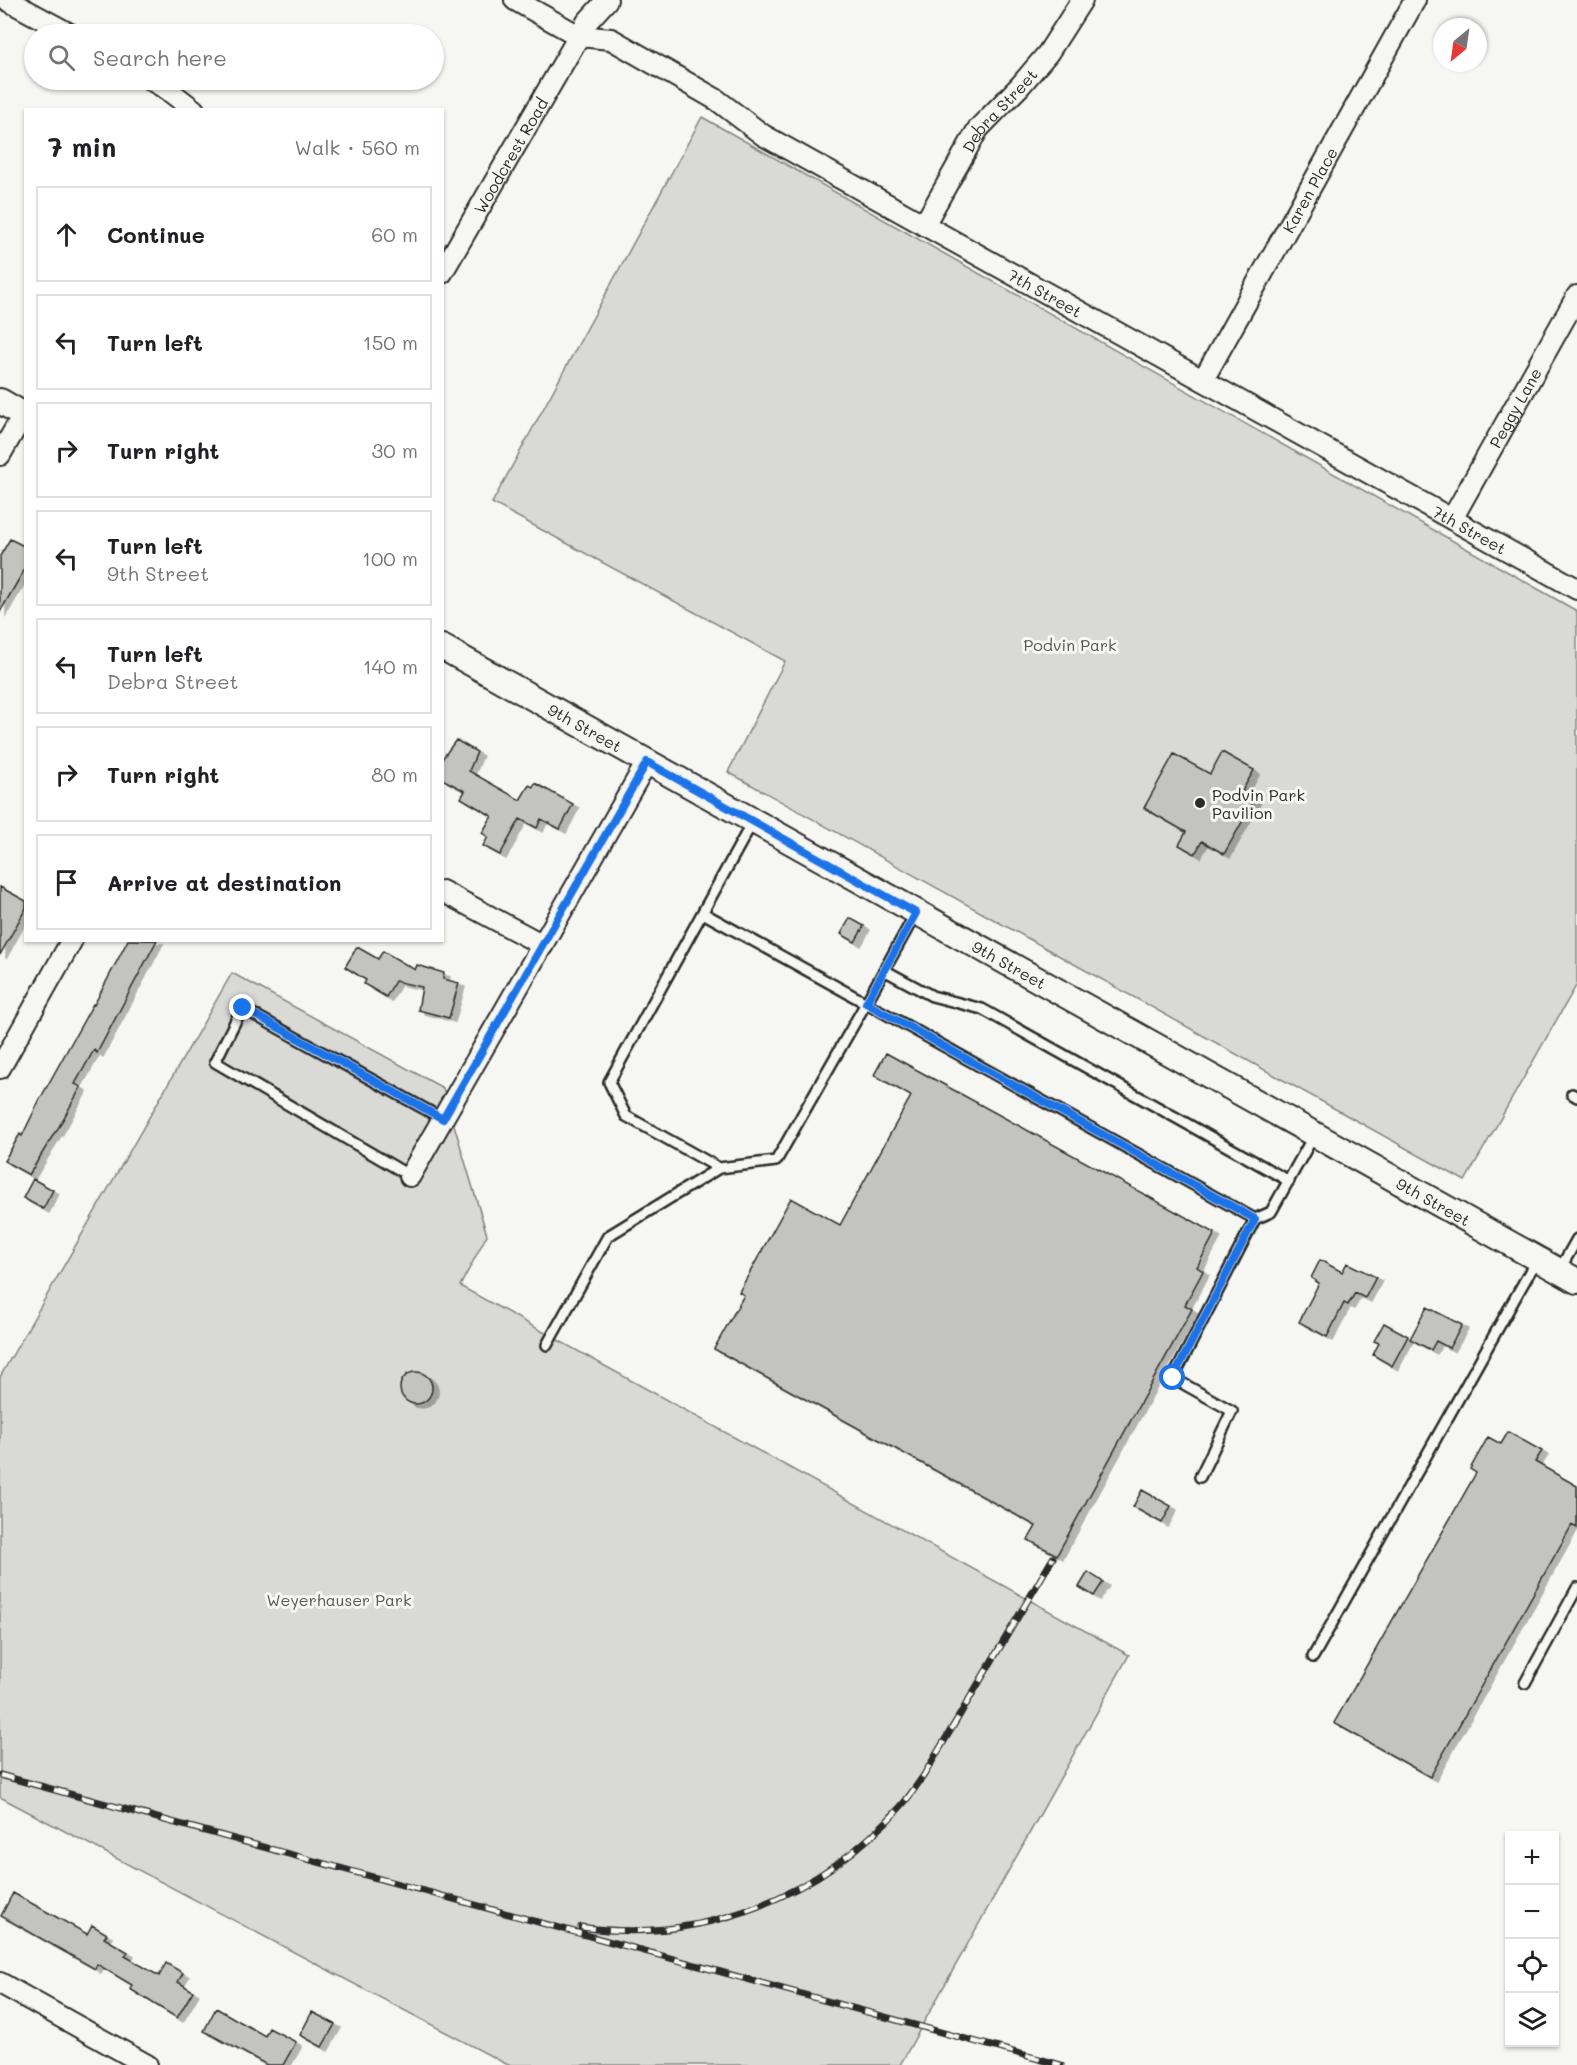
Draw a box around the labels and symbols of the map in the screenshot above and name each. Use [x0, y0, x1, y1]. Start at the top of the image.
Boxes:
north arrow [1433, 18, 1487, 72]
street label: Debra Street [957, 64, 1041, 156]
street label: Woodcrest Road [468, 94, 552, 217]
street label: Karen Place [1277, 143, 1341, 236]
street label: 7th Street [1005, 264, 1086, 321]
street label: Peggy Lane [1484, 363, 1545, 451]
street label: 7th Street [1429, 500, 1510, 558]
park label: Podvin Park [1023, 634, 1117, 655]
street label: 9th Street [544, 698, 626, 756]
place label: Podvin Park Pavilion [1212, 784, 1305, 823]
marker: Podvin Park Pavilion [1193, 796, 1207, 810]
street label: 9th Street [969, 935, 1050, 993]
route end [229, 994, 255, 1020]
street label: 9th Street [1393, 1172, 1475, 1230]
route start [1159, 1364, 1185, 1390]
park label: Weyerhauser Park [266, 1589, 412, 1610]

